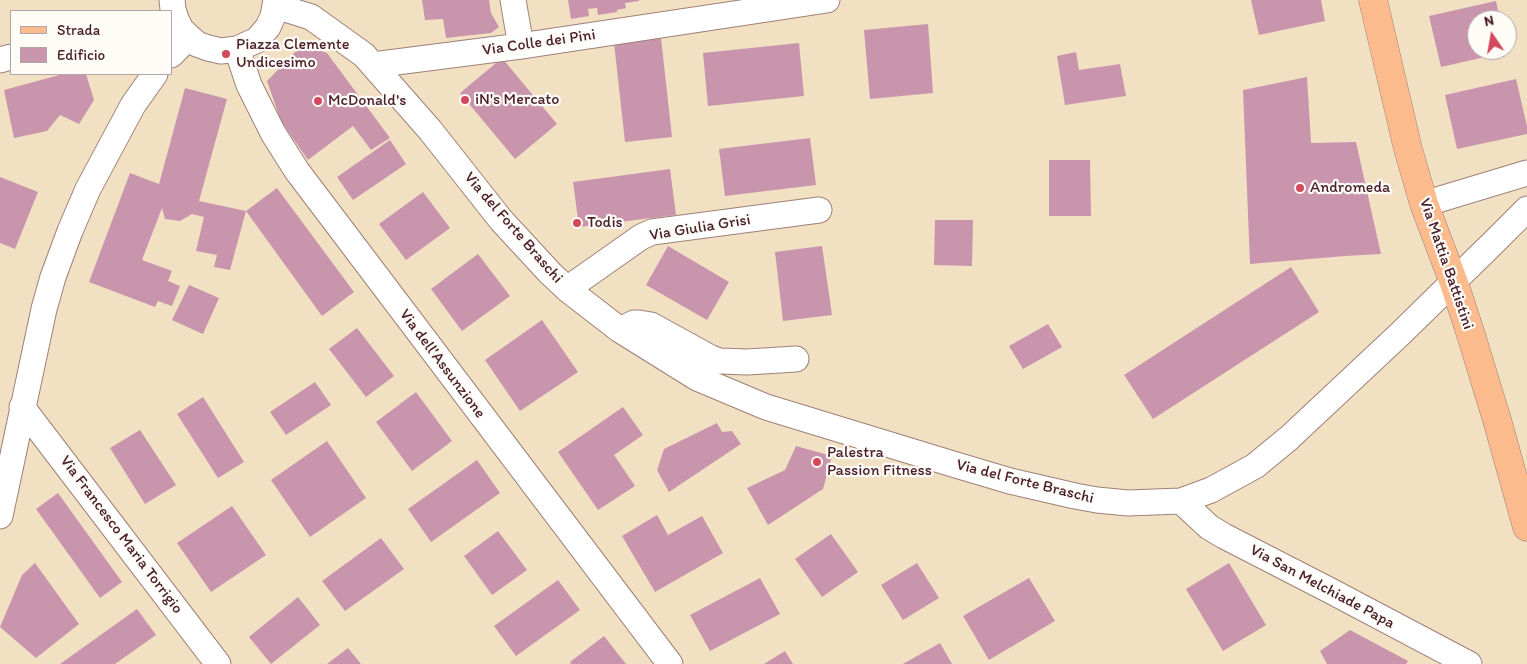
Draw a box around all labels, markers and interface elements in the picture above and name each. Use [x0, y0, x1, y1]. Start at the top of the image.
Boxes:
legend [10, 10, 172, 75]
north arrow [1467, 10, 1517, 60]
text: N [1483, 12, 1495, 30]
text: Strada [57, 21, 100, 39]
street label: Via Colle dei Pini [481, 26, 597, 60]
place label: Piazza Clemente Undicesimo [236, 35, 349, 73]
text: Edificio [57, 46, 105, 64]
marker: Piazza Clemente Undicesimo [220, 48, 232, 60]
place label: iN's Mercato [475, 90, 559, 110]
place label: McDonald's [328, 91, 406, 111]
marker: iN's Mercato [459, 94, 471, 106]
marker: McDonald's [312, 95, 324, 107]
street label: Via del Forte Braschi [459, 168, 567, 288]
place label: Andromeda [1310, 178, 1390, 198]
marker: Andromeda [1294, 182, 1306, 194]
street label: Via Mattia Battistini [1414, 196, 1478, 332]
street label: Via Giulia Grisi [648, 211, 752, 245]
place label: Todis [587, 213, 623, 233]
marker: Todis [571, 217, 583, 229]
street label: Via dell'Assunzione [395, 306, 489, 422]
place label: Palestra Passion Fitness [827, 443, 932, 481]
street label: Via Francesco Maria Torrigio [55, 452, 187, 618]
marker: Palestra Passion Fitness [811, 456, 823, 468]
street label: Via del Forte Braschi [954, 456, 1096, 508]
street label: Via San Melchiade Papa [1246, 541, 1398, 633]

